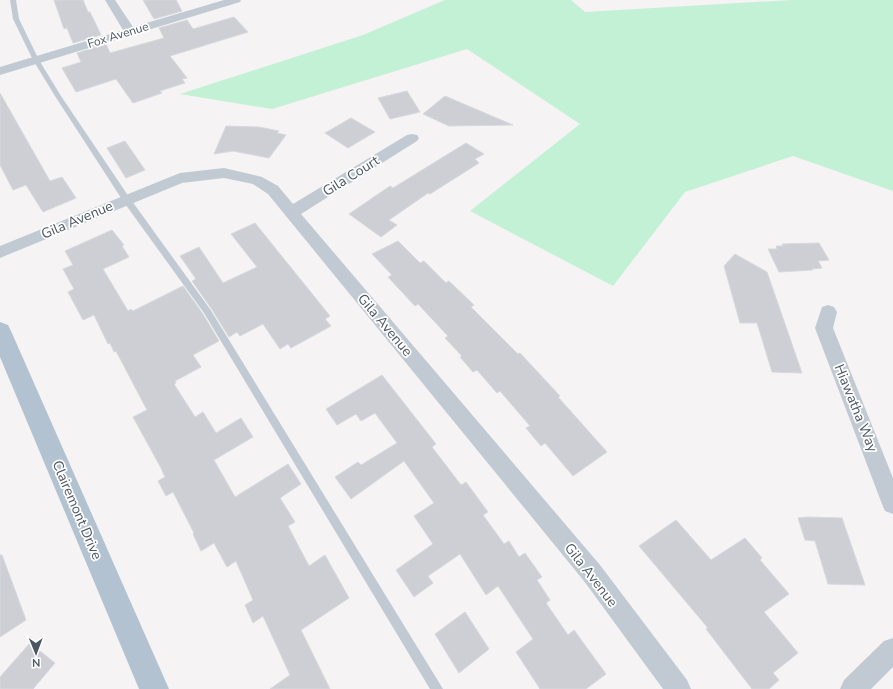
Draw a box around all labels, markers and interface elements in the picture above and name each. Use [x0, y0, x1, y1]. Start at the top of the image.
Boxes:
street label: Fox Avenue [85, 18, 151, 52]
street label: Gila Court [319, 151, 383, 201]
street label: Gila Avenue [38, 196, 116, 244]
street label: Gila Avenue [353, 290, 417, 360]
street label: Hiawatha Way [830, 361, 883, 456]
street label: Clairemont Drive [48, 457, 106, 563]
street label: Gila Avenue [560, 539, 622, 611]
north arrow [16, 633, 56, 673]
text: N [32, 655, 40, 670]

